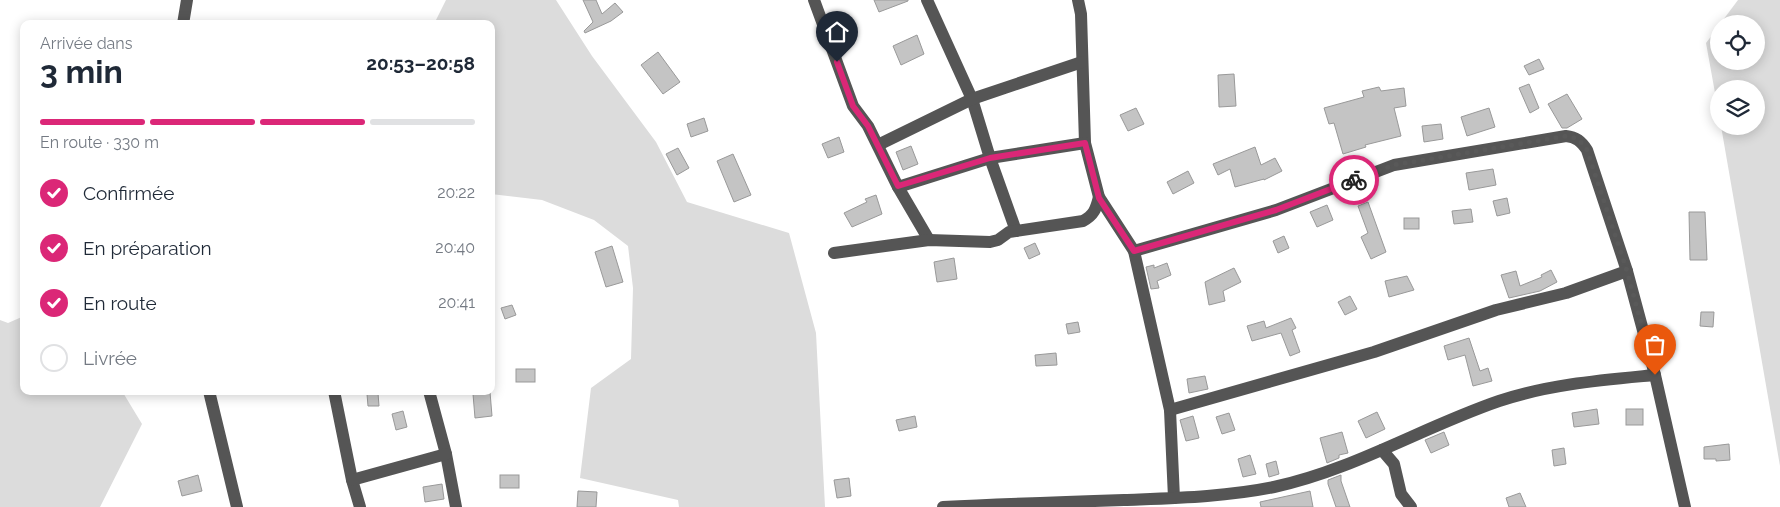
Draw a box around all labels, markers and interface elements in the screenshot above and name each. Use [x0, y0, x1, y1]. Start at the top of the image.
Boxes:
pin [816, 11, 858, 62]
map controls [1710, 15, 1765, 135]
button: locate [1710, 15, 1765, 70]
icon: home [823, 18, 851, 46]
text: Arrivée dans [40, 34, 132, 53]
text: 20:53–20:58 [366, 52, 475, 74]
text: 3 min [40, 53, 123, 90]
button: layers [1710, 80, 1765, 135]
text: En route · 330 m [40, 133, 159, 152]
courier [1329, 155, 1379, 205]
icon: bike [1340, 166, 1368, 194]
icon: check [40, 179, 68, 207]
text: Confirmée [83, 182, 174, 204]
text: 20:22 [437, 183, 475, 202]
icon: check [40, 234, 68, 262]
text: En préparation [83, 237, 212, 259]
text: 20:40 [435, 238, 475, 257]
icon: check [40, 289, 68, 317]
text: En route [83, 292, 157, 314]
text: 20:41 [438, 293, 475, 312]
pin [1634, 324, 1676, 375]
icon: bag [1641, 331, 1669, 359]
text: Livrée [83, 347, 137, 369]

